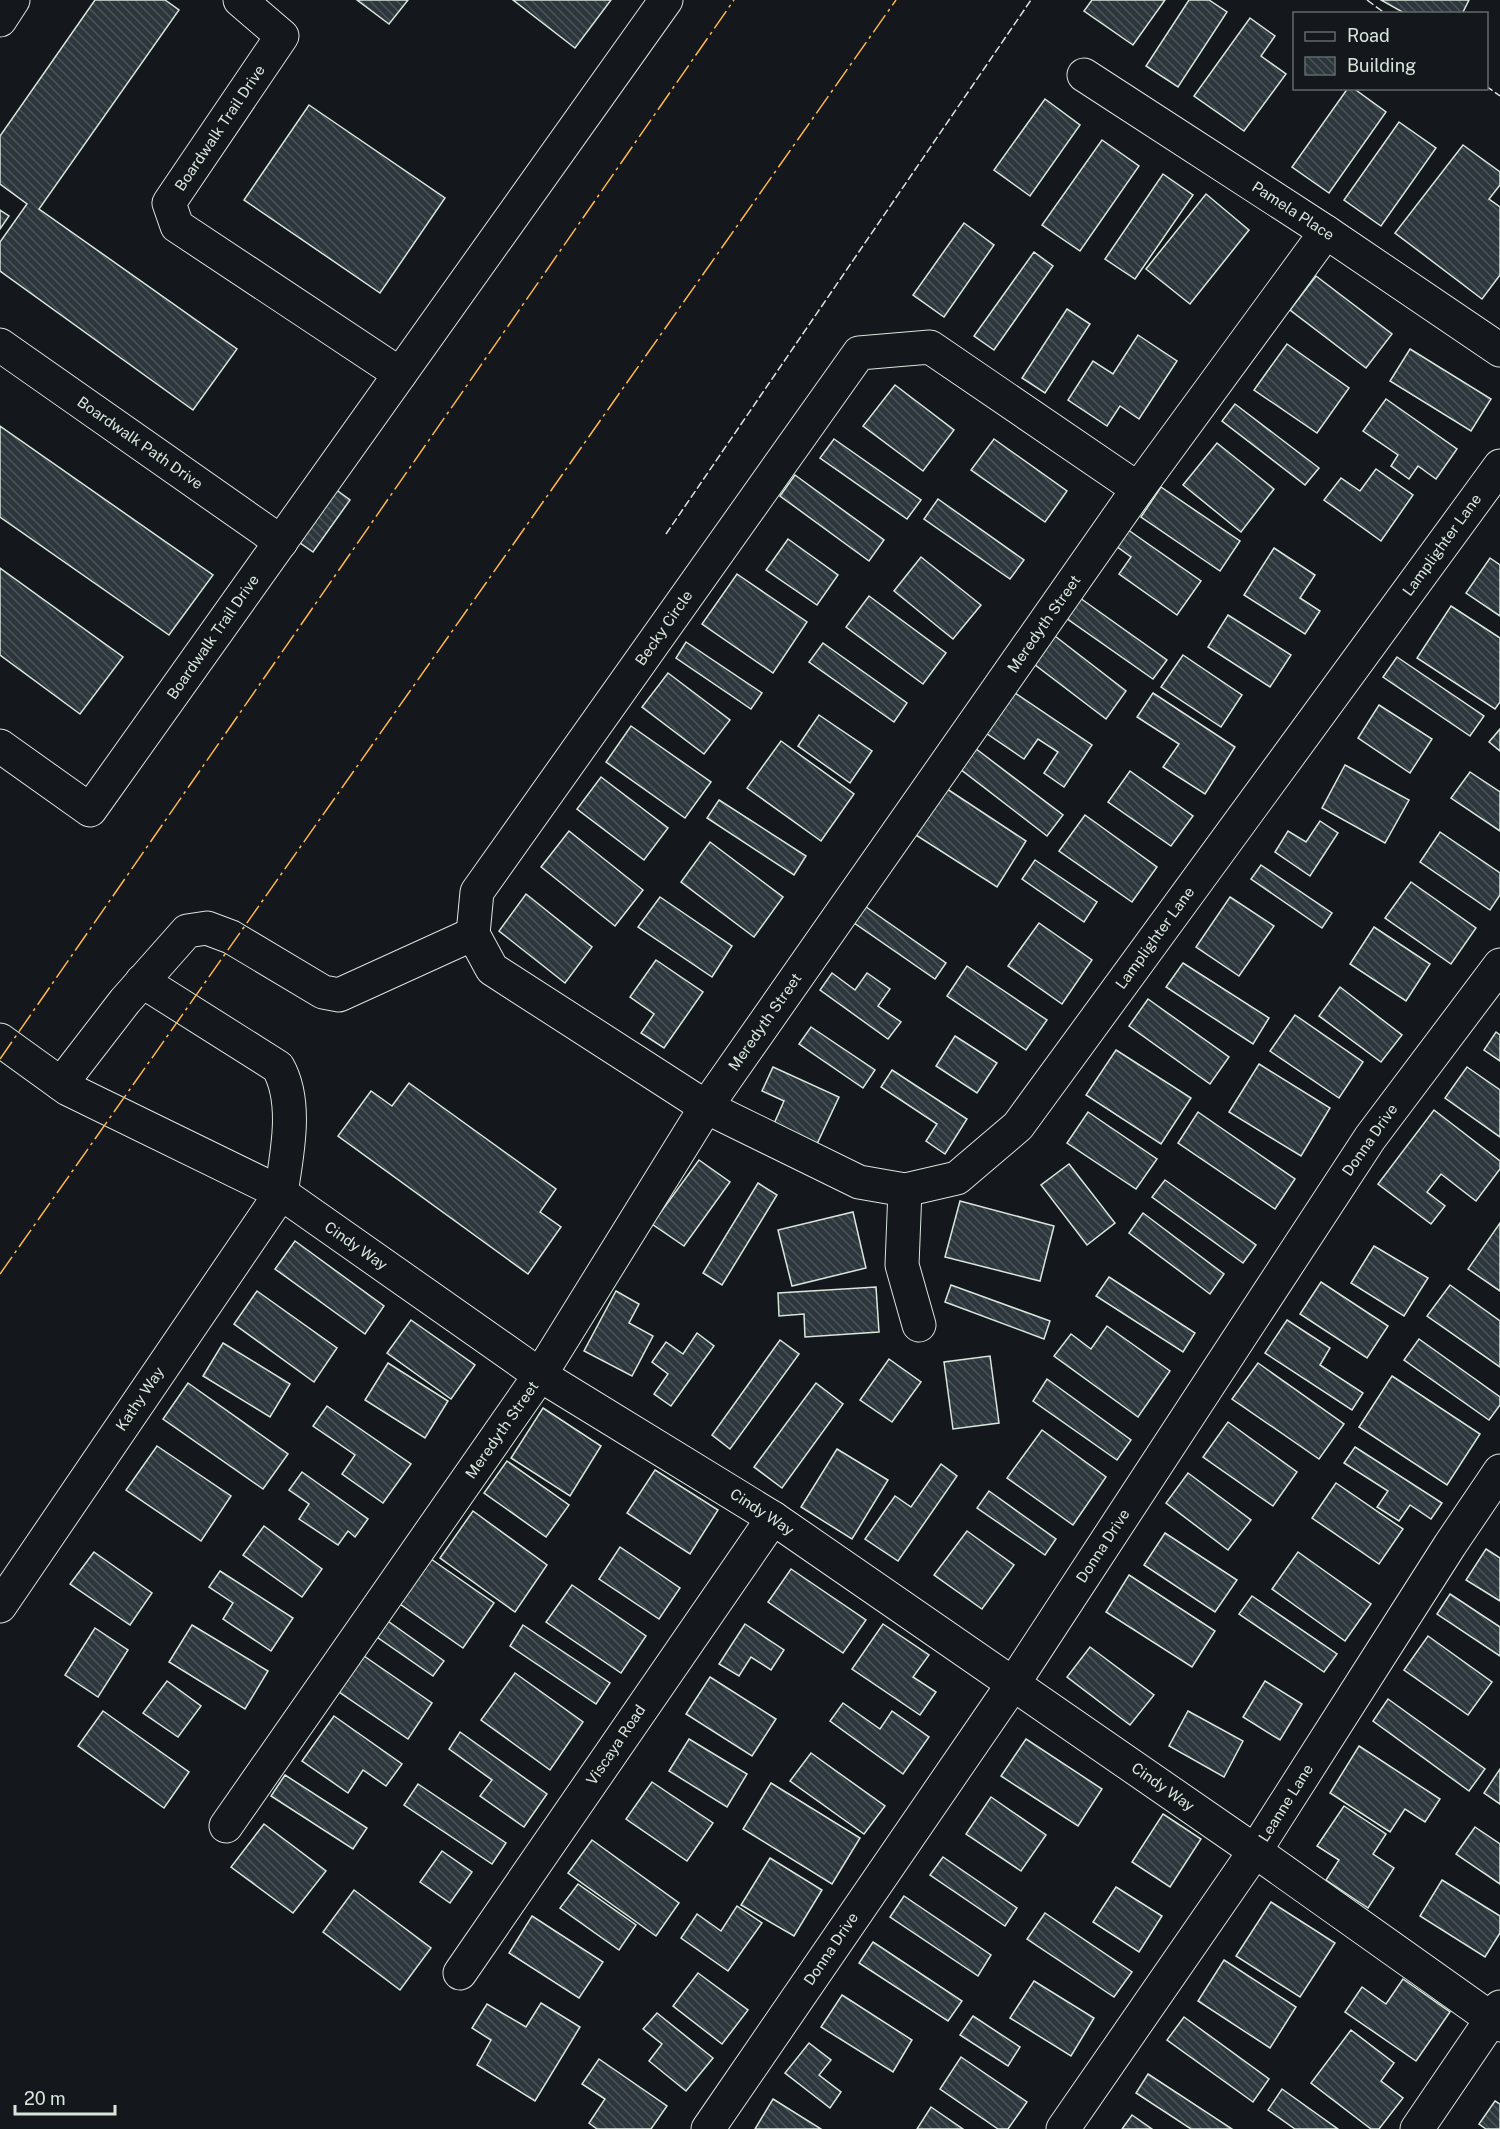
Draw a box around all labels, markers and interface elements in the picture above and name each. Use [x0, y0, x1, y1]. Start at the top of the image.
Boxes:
legend [1293, 12, 1488, 90]
text: Road [1347, 25, 1390, 46]
text: Building [1347, 55, 1416, 76]
street label: Boardwalk Trail Drive [171, 62, 268, 194]
street label: Pamela Place [1249, 178, 1338, 243]
street label: Boardwalk Path Drive [74, 393, 206, 492]
street label: Lamplighter Lane [1399, 490, 1484, 599]
street label: Boardwalk Trail Drive [163, 571, 262, 702]
street label: Meredyth Street [1004, 572, 1084, 676]
street label: Becky Circle [632, 587, 696, 668]
street label: Lamplighter Lane [1112, 883, 1197, 992]
street label: Meredyth Street [725, 970, 805, 1074]
street label: Donna Drive [1339, 1100, 1401, 1179]
street label: Cindy Way [322, 1218, 391, 1273]
street label: Kathy Way [112, 1364, 167, 1434]
street label: Meredyth Street [462, 1378, 542, 1482]
street label: Cindy Way [727, 1485, 797, 1539]
street label: Donna Drive [1073, 1506, 1133, 1586]
street label: Viscaya Road [583, 1701, 649, 1788]
street label: Cindy Way [1129, 1759, 1198, 1814]
street label: Leanne Lane [1255, 1761, 1316, 1845]
street label: Donna Drive [800, 1909, 861, 1988]
scale bar [15, 2078, 116, 2116]
text: 20 m [24, 2088, 66, 2109]

